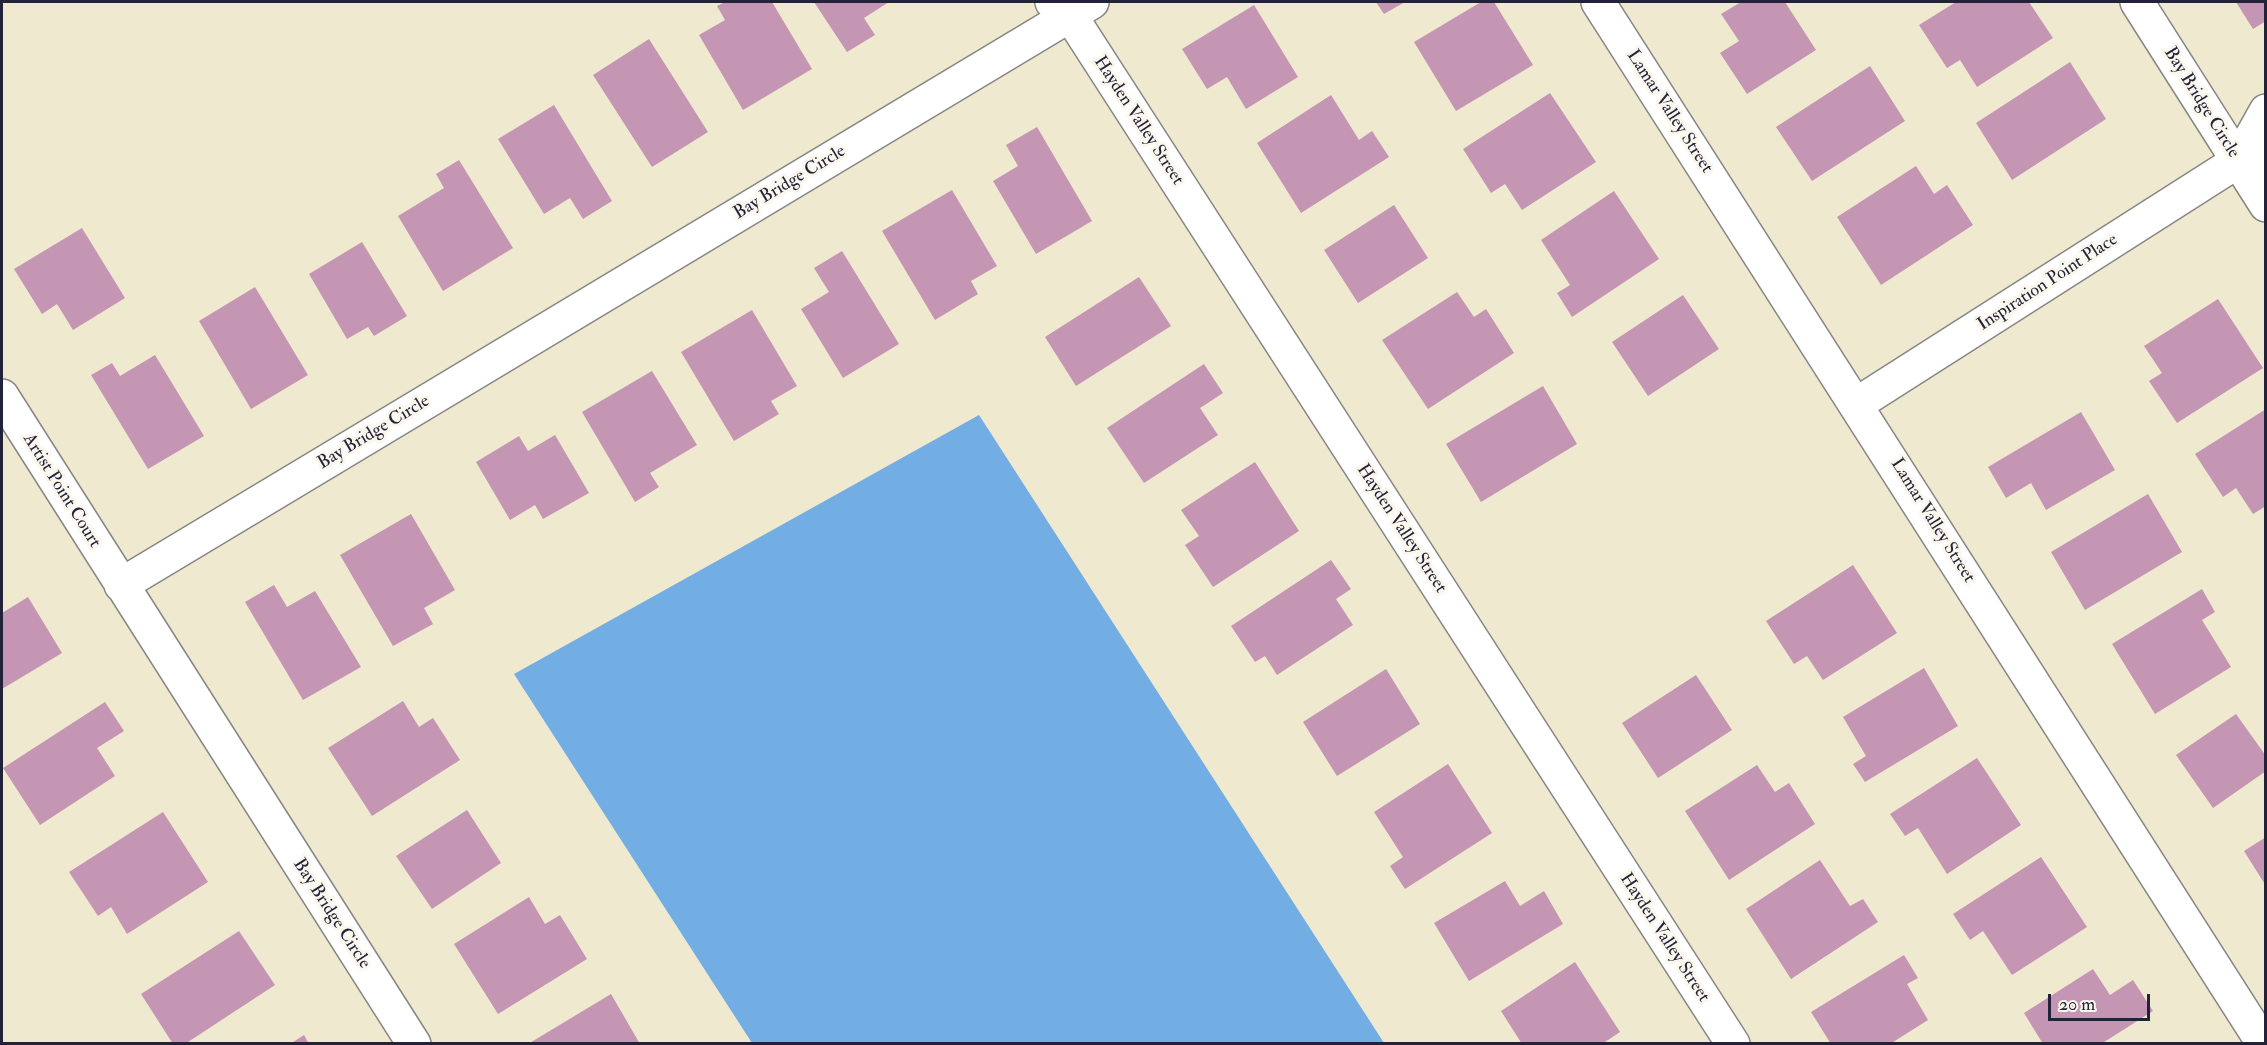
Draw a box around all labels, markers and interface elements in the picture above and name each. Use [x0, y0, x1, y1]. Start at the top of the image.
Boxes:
street label: Bay Bridge Circle [2158, 44, 2244, 162]
street label: Lamar Valley Street [1621, 46, 1717, 178]
street label: Hayden Valley Street [1088, 52, 1188, 190]
street label: Bay Bridge Circle [730, 141, 850, 225]
street label: Inspiration Point Place [1974, 230, 2122, 336]
street label: Bay Bridge Circle [314, 391, 434, 475]
street label: Artist Point Court [17, 430, 105, 552]
street label: Lamar Valley Street [1885, 455, 1979, 587]
street label: Hayden Valley Street [1351, 460, 1451, 598]
street label: Bay Bridge Circle [287, 855, 375, 973]
street label: Hayden Valley Street [1614, 869, 1714, 1007]
scale bar [2051, 982, 2153, 1020]
text: 20 m [2059, 993, 2095, 1016]

